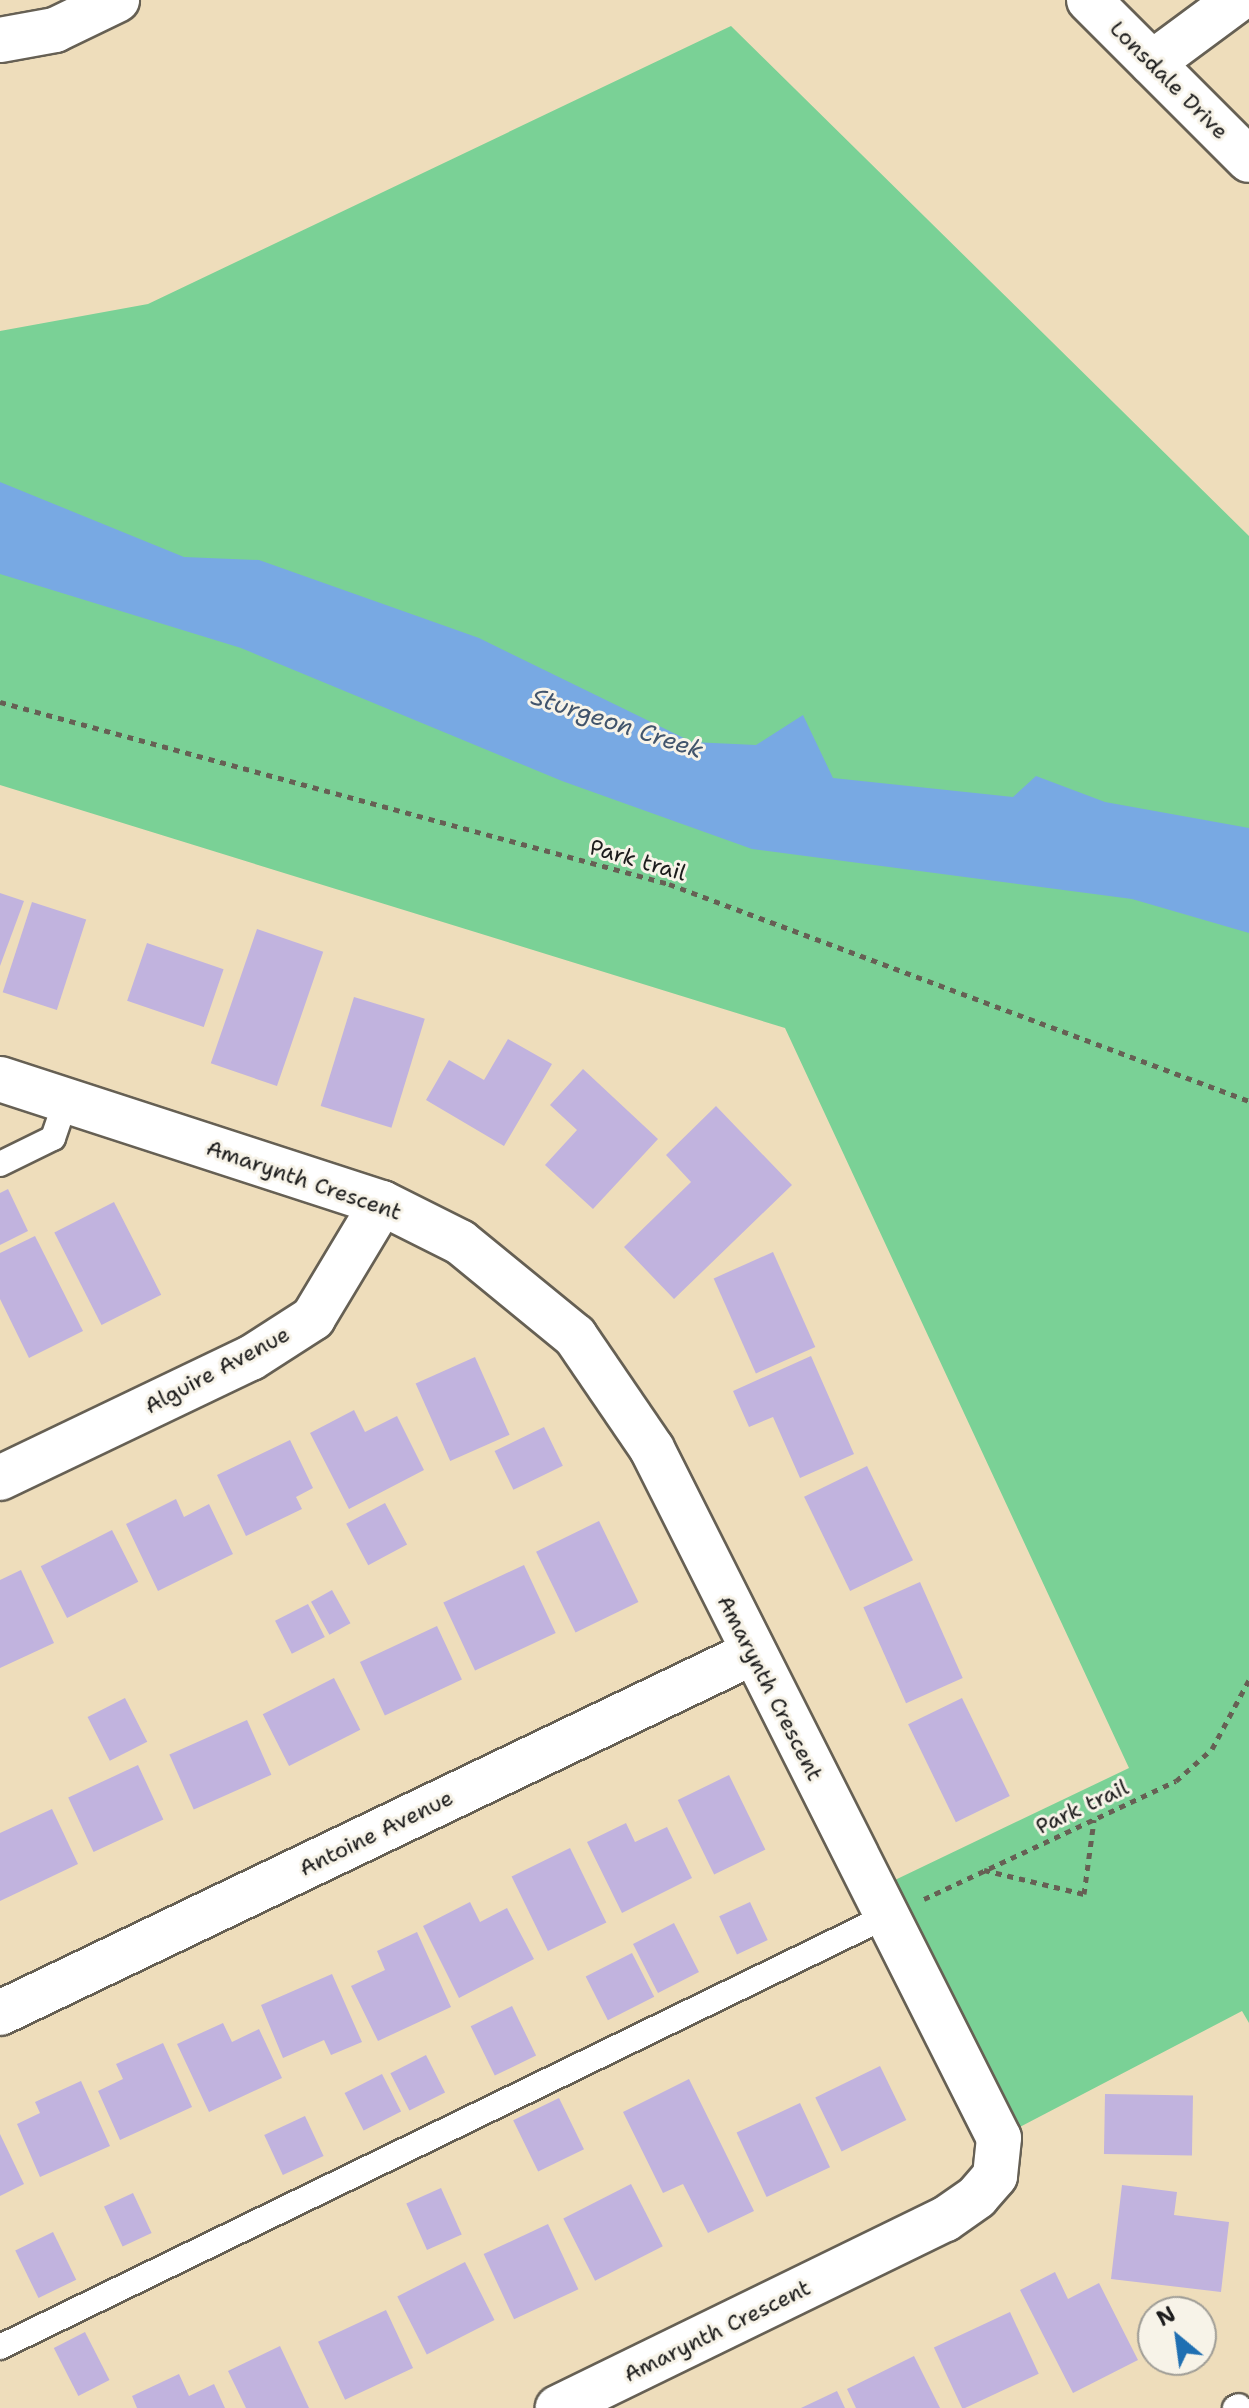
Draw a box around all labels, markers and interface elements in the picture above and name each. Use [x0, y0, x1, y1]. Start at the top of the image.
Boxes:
street label: Lonsdale Drive [1104, 15, 1234, 145]
water label: Sturgeon Creek [527, 683, 707, 765]
street label: Park trail [587, 834, 689, 886]
street label: Amarynth Crescent [203, 1134, 405, 1226]
street label: Alguire Avenue [140, 1321, 294, 1419]
street label: Amarynth Crescent [712, 1591, 828, 1785]
street label: Park trail [1031, 1774, 1133, 1840]
street label: Antoine Avenue [295, 1784, 457, 1882]
street label: Amarynth Crescent [619, 2274, 815, 2388]
north arrow [1137, 2296, 1217, 2376]
text: N [1151, 2299, 1181, 2333]

